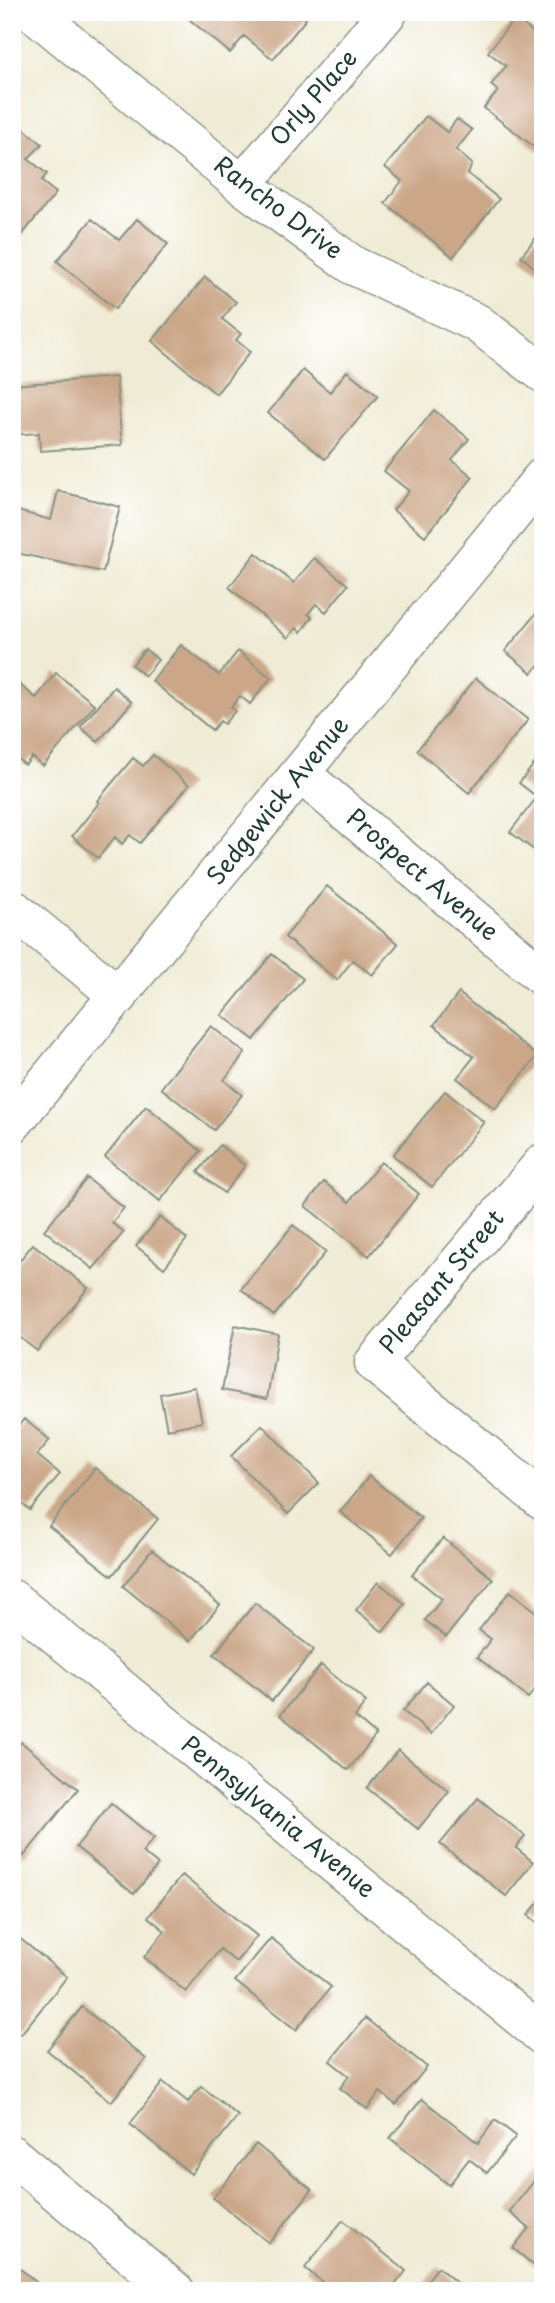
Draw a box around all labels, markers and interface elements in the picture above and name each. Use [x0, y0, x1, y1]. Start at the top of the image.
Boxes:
street label: Orly Place [260, 40, 365, 153]
street label: Rancho Drive [207, 146, 351, 267]
street label: Sedgewick Avenue [197, 708, 356, 892]
street label: Prospect Avenue [339, 799, 507, 948]
street label: Pleasant Street [369, 1201, 512, 1361]
street label: Pennsylvania Avenue [174, 1726, 384, 1905]

